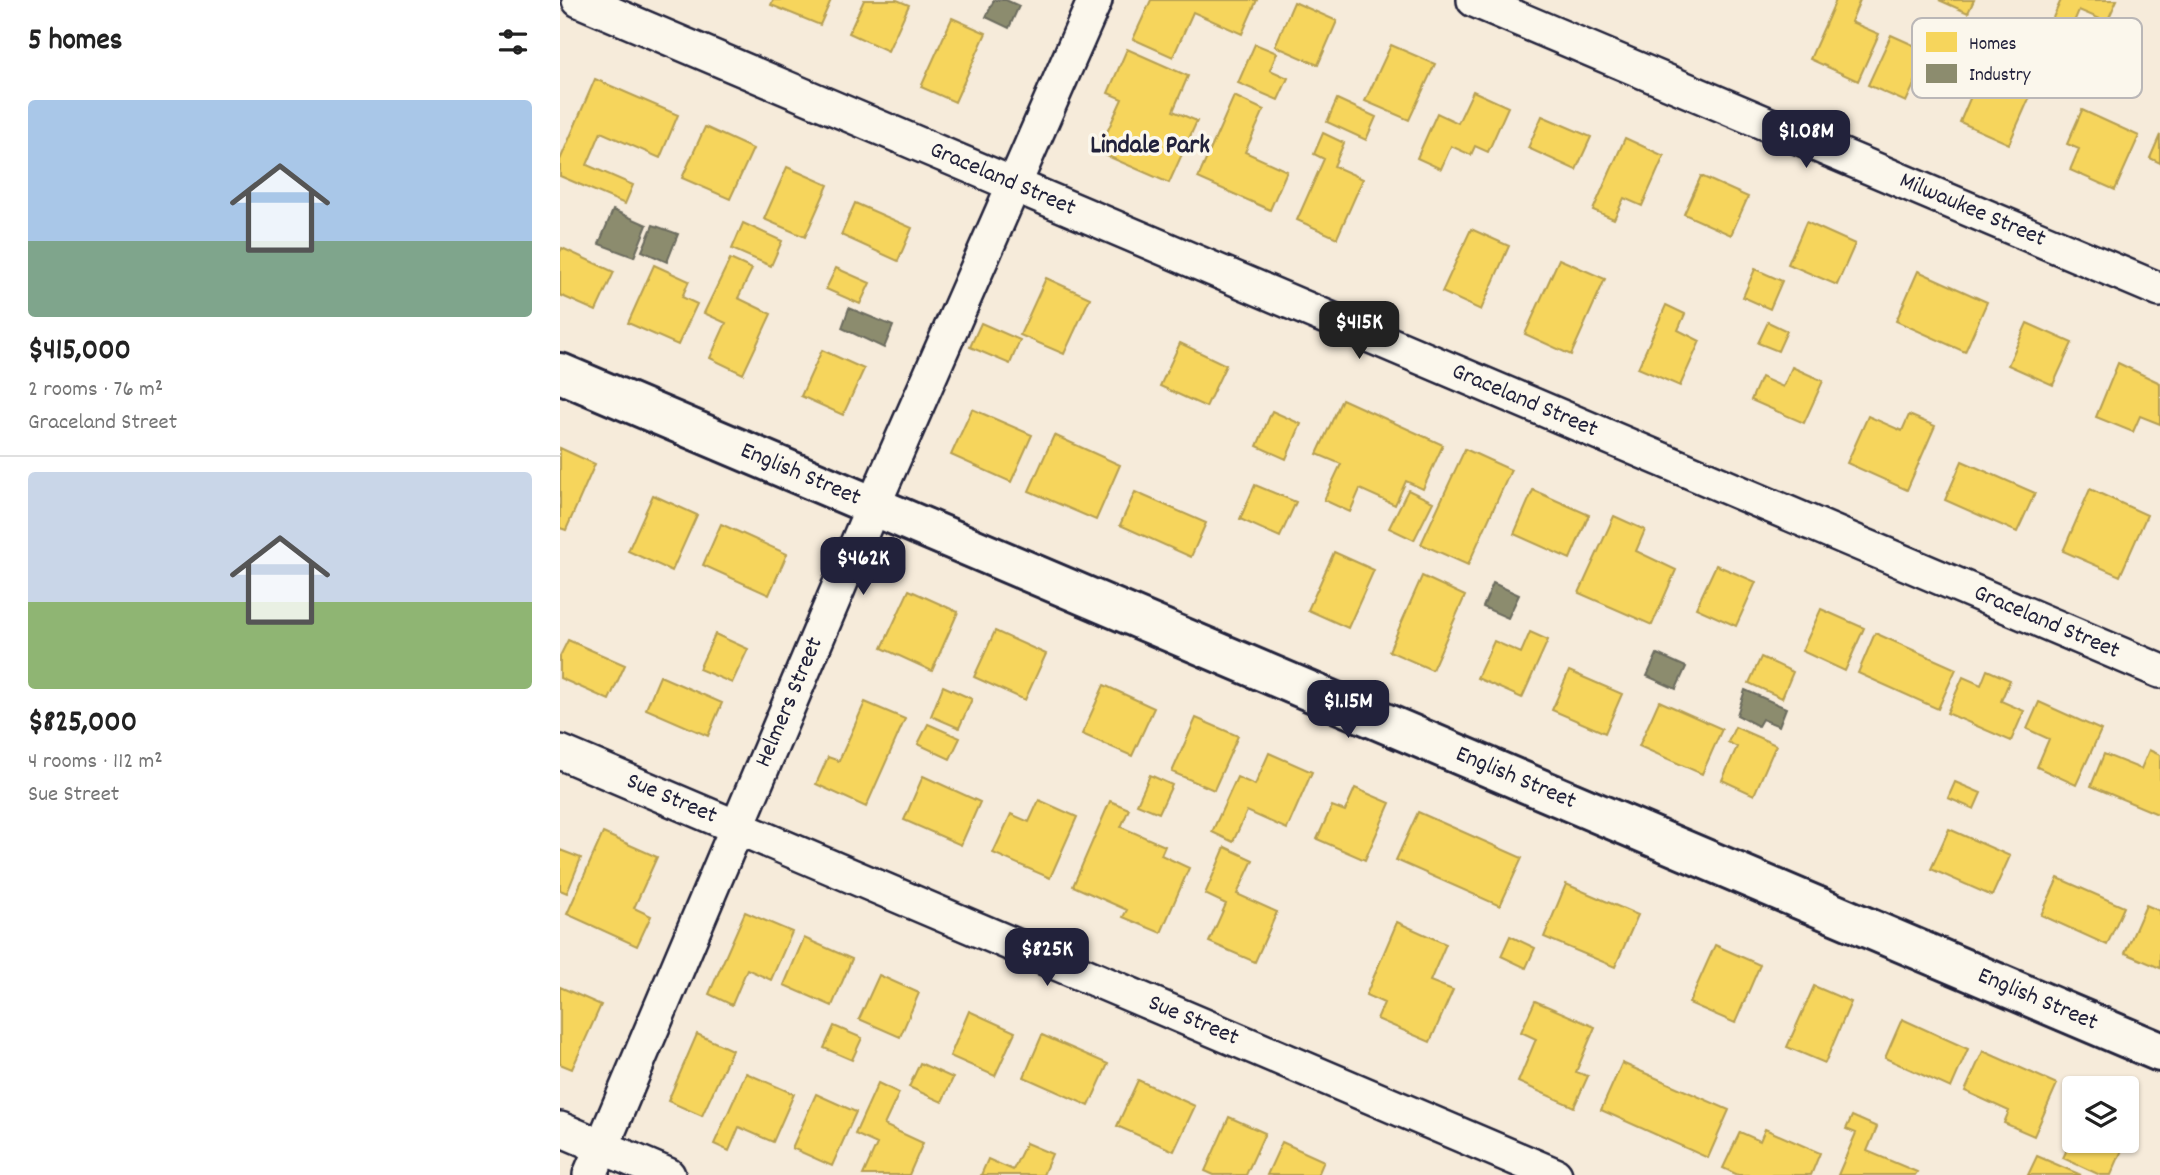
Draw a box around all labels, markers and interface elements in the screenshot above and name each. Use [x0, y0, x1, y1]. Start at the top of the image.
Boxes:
legend [1912, 18, 2142, 98]
text: 5 homes [28, 21, 122, 64]
icon: filters [494, 23, 532, 61]
text: Homes [1969, 32, 2017, 59]
text: Industry [1969, 63, 2031, 90]
pin: $1.08M [1749, 110, 1863, 170]
text: $1.08M [1778, 116, 1834, 149]
district label: Lindale Park [1090, 128, 1210, 165]
street label: Graceland Street [924, 134, 1081, 226]
icon: home [217, 145, 343, 271]
street label: Milwaukee Street [1894, 165, 2051, 257]
pin: $415K [1310, 302, 1408, 361]
text: $415K [1335, 307, 1383, 340]
text: $415,000 [28, 331, 131, 374]
street label: Graceland Street [1446, 355, 1603, 447]
text: 2 rooms · 76 m² [28, 374, 163, 407]
text: Graceland Street [28, 407, 177, 440]
street label: English Street [735, 434, 866, 516]
icon: home [217, 517, 343, 643]
pin: $462K [814, 538, 912, 597]
text: $462K [836, 543, 890, 576]
street label: Graceland Street [1968, 577, 2125, 669]
street label: Helmers Street [747, 632, 833, 773]
pin: $1.15M [1291, 680, 1405, 740]
text: $1.15M [1323, 686, 1373, 719]
text: $825,000 [28, 703, 137, 746]
street label: English Street [1450, 738, 1581, 819]
text: 4 rooms · 112 m² [28, 746, 163, 779]
street label: Sue Street [621, 765, 722, 834]
text: Sue Street [28, 779, 119, 812]
pin: $825K [998, 928, 1096, 988]
text: $825K [1021, 934, 1073, 967]
street label: English Street [1972, 959, 2103, 1041]
street label: Sue Street [1143, 987, 1244, 1056]
map controls [2062, 1076, 2139, 1153]
button: layers [2062, 1076, 2139, 1153]

